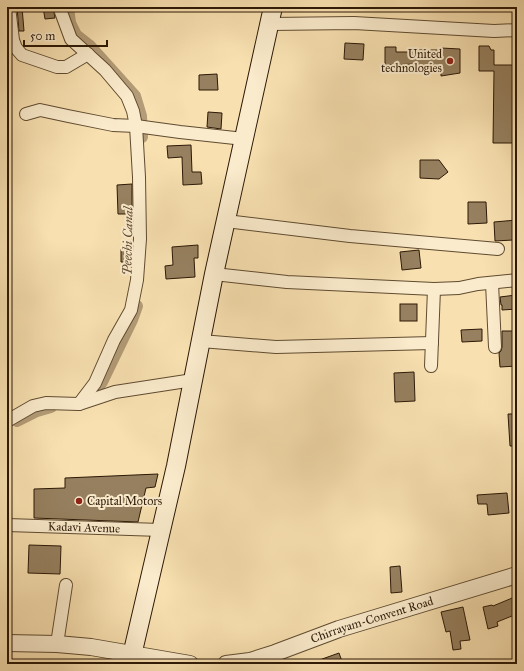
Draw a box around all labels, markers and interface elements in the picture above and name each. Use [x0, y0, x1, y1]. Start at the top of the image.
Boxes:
scale bar [24, 22, 107, 48]
text: 50 m [30, 29, 55, 43]
place label: United technologies [381, 47, 442, 76]
marker: United technologies [445, 56, 455, 66]
water label: Peechi Canal [119, 205, 137, 275]
place label: Capital Motors [87, 494, 162, 508]
marker: Capital Motors [74, 496, 84, 506]
street label: Kadavi Avenue [48, 519, 120, 536]
street label: Chirrayam-Convent Road [309, 594, 435, 646]

